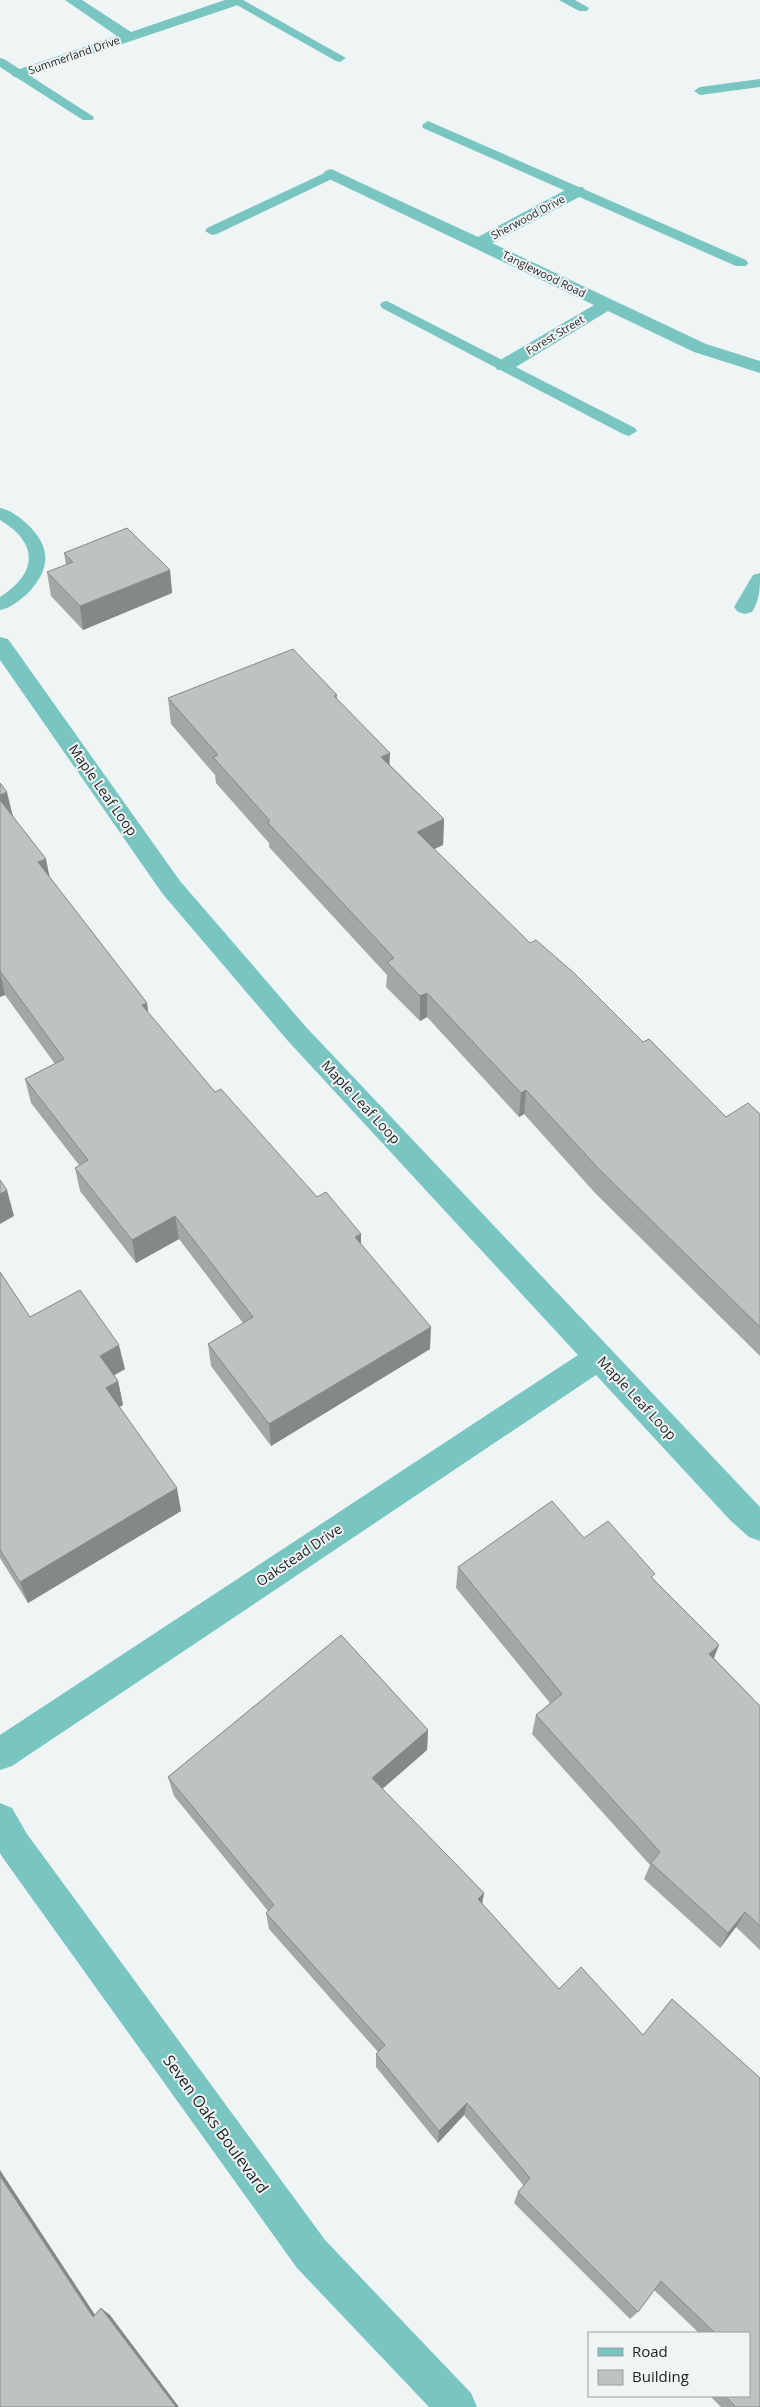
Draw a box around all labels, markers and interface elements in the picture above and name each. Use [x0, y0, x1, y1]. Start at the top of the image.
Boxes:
street label: Summerland Drive [26, 32, 122, 77]
street label: Sherwood Drive [488, 191, 567, 242]
street label: Tanglewood Road [500, 247, 589, 300]
street label: Forest Street [523, 311, 587, 358]
street label: Maple Leaf Loop [65, 740, 142, 839]
street label: Maple Leaf Loop [318, 1056, 405, 1148]
street label: Maple Leaf Loop [594, 1352, 681, 1444]
street label: Oakstead Drive [252, 1519, 346, 1590]
street label: Seven Oaks Boulevard [158, 2050, 274, 2198]
legend [588, 2332, 750, 2397]
text: Road [632, 2341, 668, 2361]
text: Building [632, 2366, 689, 2386]

